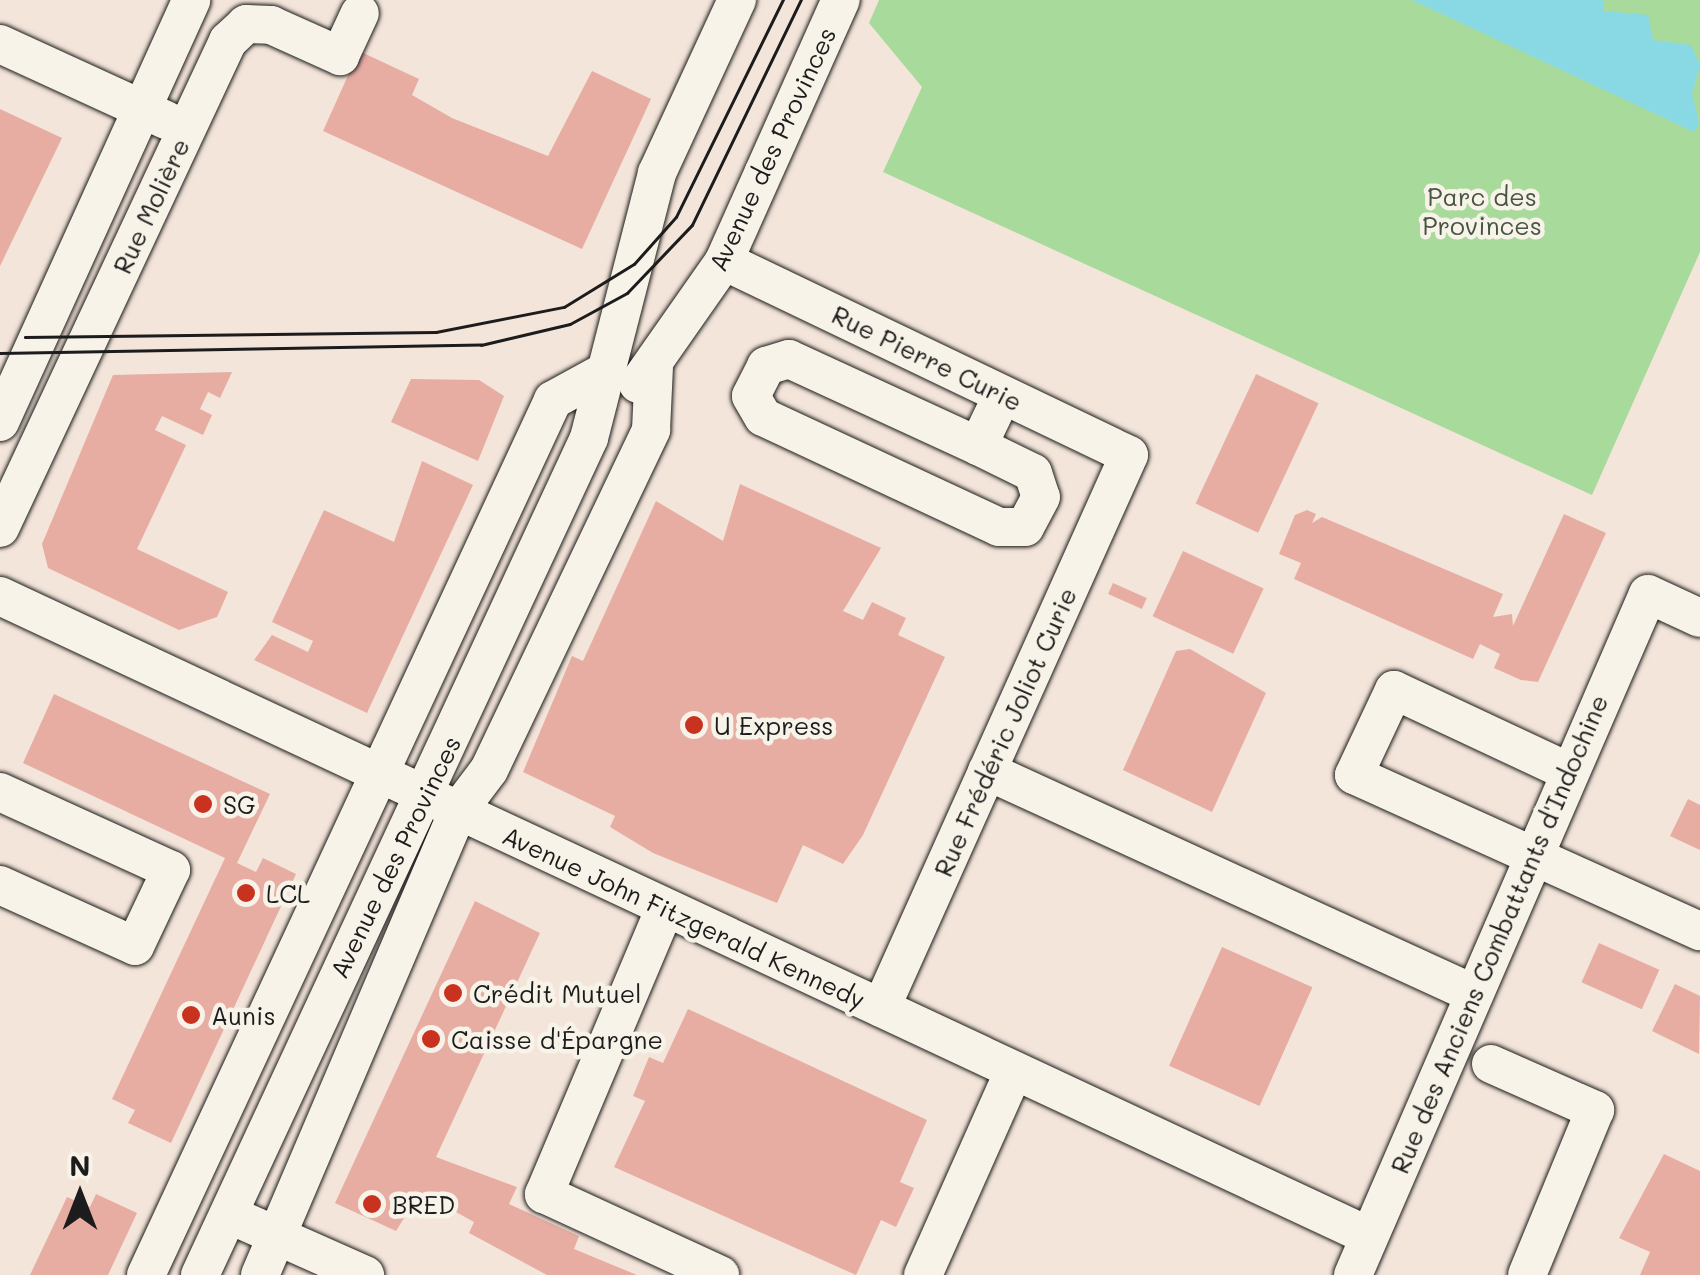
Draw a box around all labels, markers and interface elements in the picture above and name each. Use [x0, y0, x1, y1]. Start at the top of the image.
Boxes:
street label: Avenue des Provinces [702, 22, 842, 276]
street label: Rue Molière [107, 134, 195, 278]
park label: Parc des Provinces [1422, 182, 1542, 241]
street label: Rue Pierre Curie [827, 299, 1027, 417]
street label: Rue Frédéric Joliot Curie [928, 583, 1082, 881]
street label: Rue des Anciens Combattants d'Indochine [1384, 690, 1614, 1178]
place label: U Express [714, 710, 833, 740]
marker: U Express [683, 714, 705, 736]
street label: Avenue des Provinces [323, 731, 467, 983]
place label: SG [223, 789, 256, 819]
marker: SG [192, 793, 214, 815]
street label: Avenue John Fitzgerald Kennedy [498, 820, 870, 1014]
place label: LCL [266, 878, 310, 908]
marker: LCL [235, 882, 257, 904]
place label: Crédit Mutuel [473, 978, 641, 1008]
marker: Crédit Mutuel [442, 982, 464, 1004]
place label: Aunis [211, 1000, 276, 1030]
marker: Aunis [180, 1004, 202, 1026]
place label: Caisse d'Épargne [451, 1024, 663, 1054]
marker: Caisse d'Épargne [420, 1028, 442, 1050]
north arrow [30, 1145, 130, 1245]
text: N [69, 1147, 91, 1183]
place label: BRED [392, 1189, 455, 1219]
marker: BRED [361, 1193, 383, 1215]

